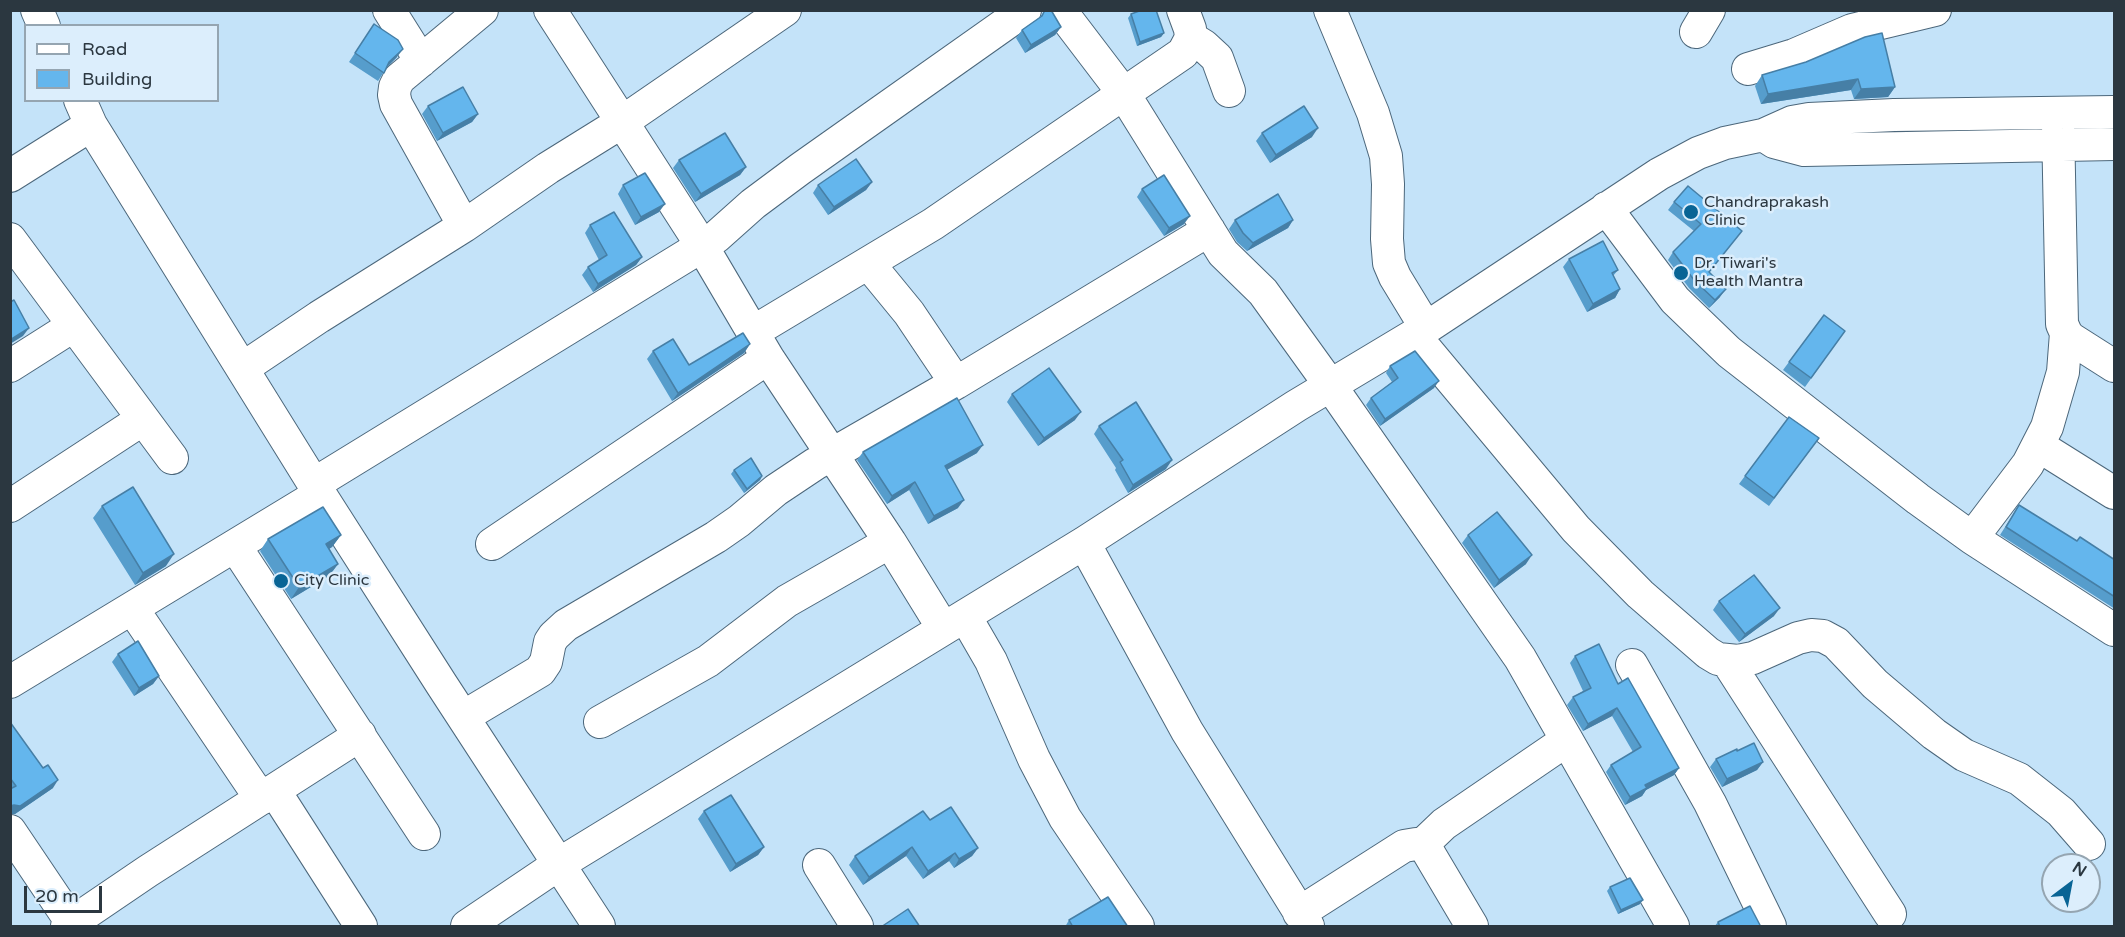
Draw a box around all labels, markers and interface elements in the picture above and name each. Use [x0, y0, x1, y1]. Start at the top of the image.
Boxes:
legend [24, 24, 219, 102]
text: Road [82, 38, 127, 60]
text: Building [82, 68, 152, 90]
place label: Chandraprakash Clinic [1704, 193, 1829, 231]
marker: Chandraprakash Clinic [1682, 203, 1700, 221]
place label: Dr. Tiwari's Health Mantra [1694, 254, 1803, 292]
marker: Dr. Tiwari's Health Mantra [1672, 264, 1690, 282]
place label: City Clinic [294, 571, 369, 591]
marker: City Clinic [272, 572, 290, 590]
north arrow [2041, 853, 2101, 913]
text: N [2069, 858, 2090, 881]
scale bar [27, 874, 105, 912]
text: 20 m [35, 885, 79, 907]

